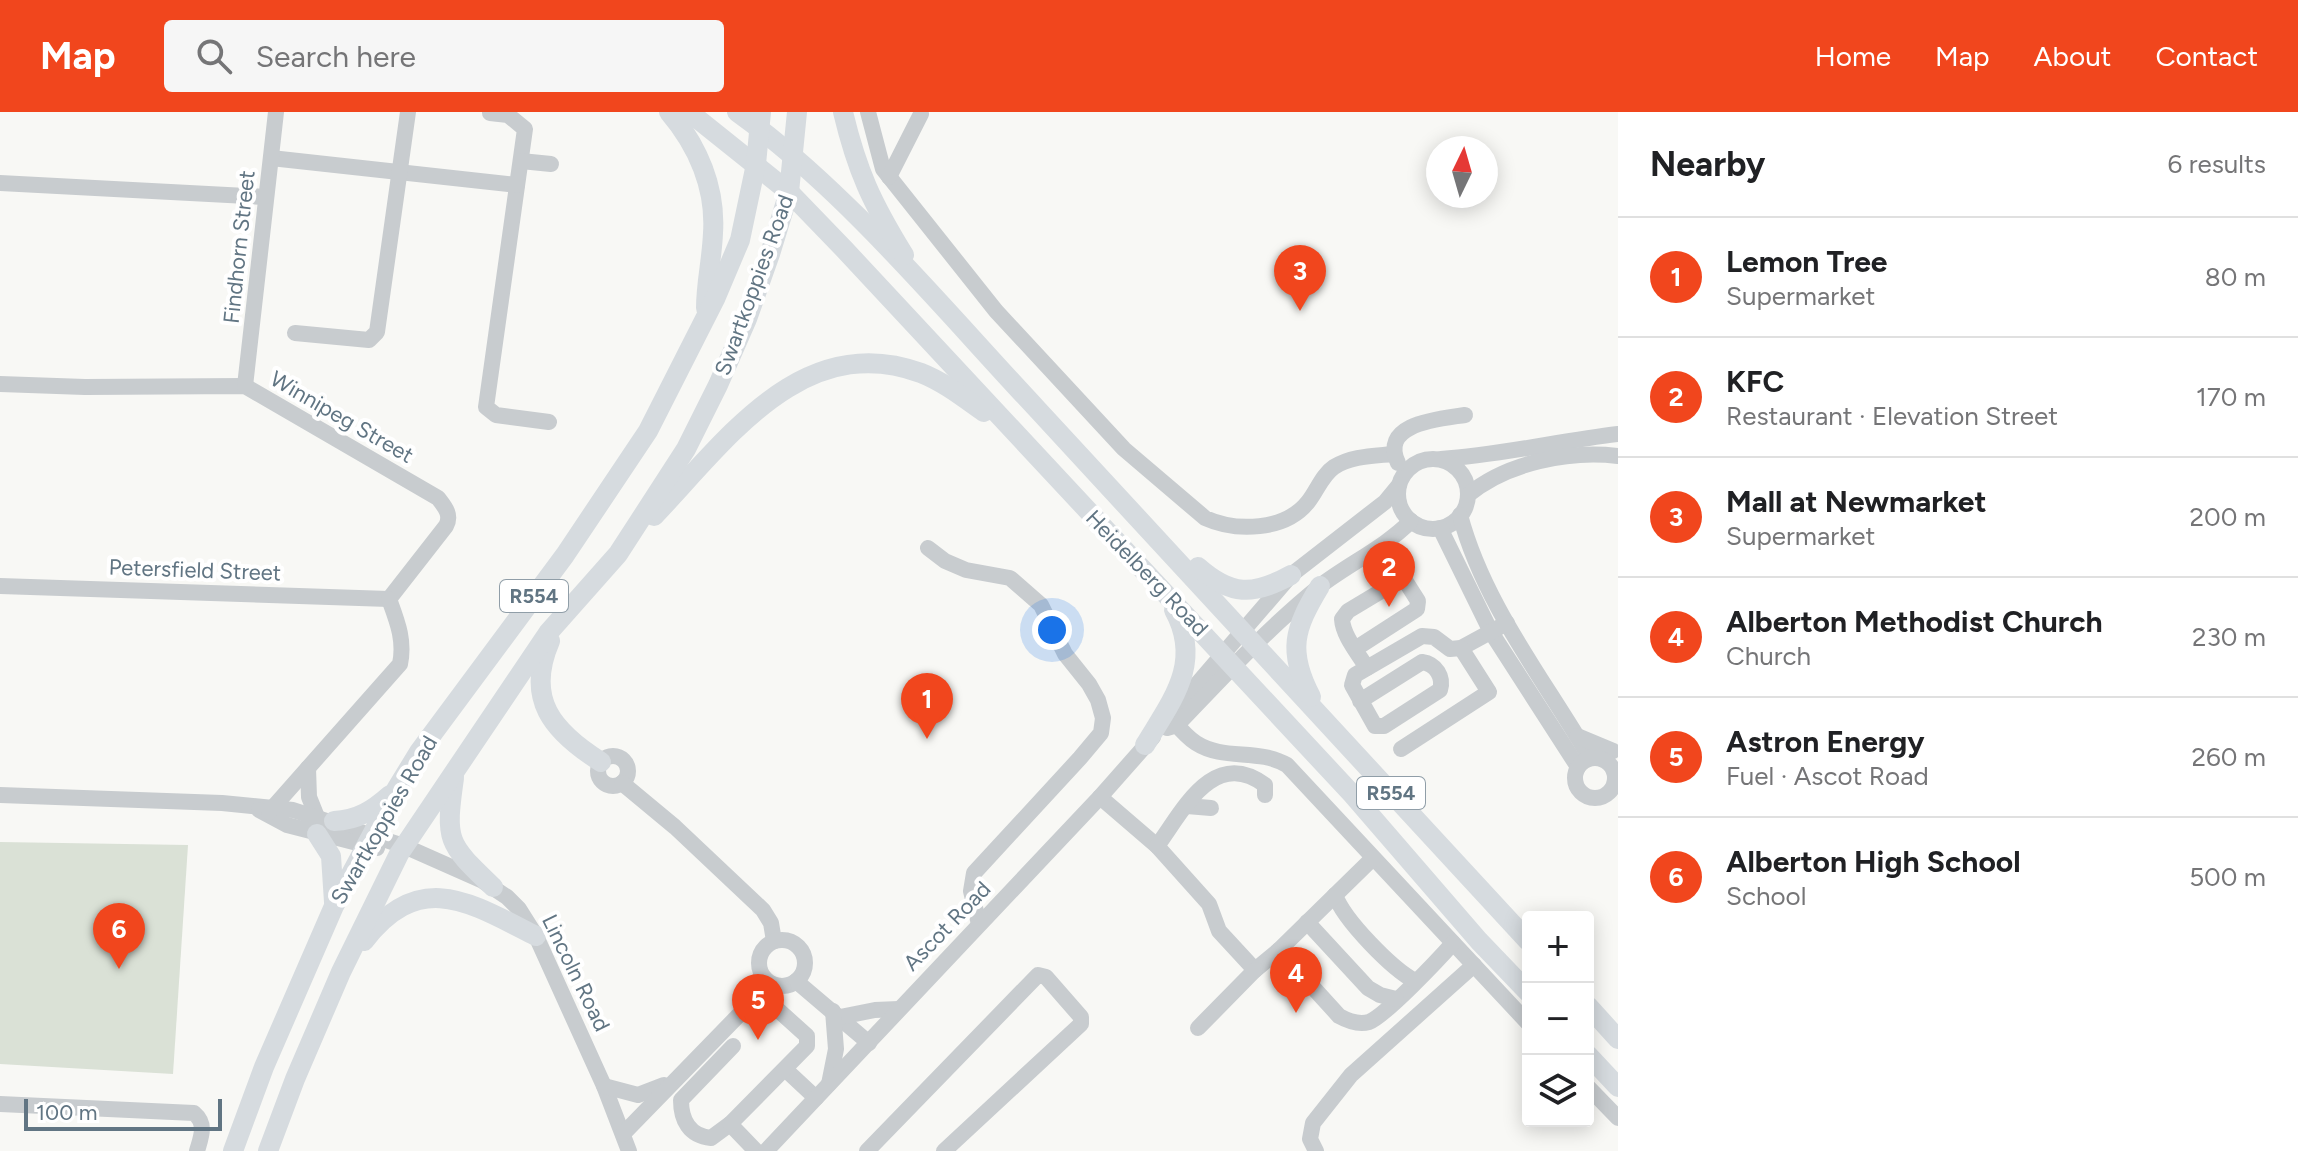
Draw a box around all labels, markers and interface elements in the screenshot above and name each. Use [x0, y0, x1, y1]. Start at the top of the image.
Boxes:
search box [164, 20, 724, 92]
text: Map [40, 33, 116, 79]
icon: search [192, 34, 236, 78]
text: Search here [256, 38, 416, 75]
text: Home [1815, 39, 1891, 73]
text: Map [1935, 39, 1990, 73]
text: About [2034, 39, 2111, 73]
text: Contact [2155, 39, 2258, 73]
north arrow [1426, 136, 1498, 208]
text: Nearby [1650, 144, 1765, 185]
text: 6 results [2168, 148, 2266, 180]
street label: Findhorn Street [218, 169, 260, 325]
street label: Swartkoppies Road [709, 191, 799, 379]
text: Lemon Tree [1726, 243, 1888, 280]
pin: 3 [1274, 245, 1326, 311]
text: 1 [1671, 261, 1681, 293]
text: 80 m [2205, 261, 2266, 293]
text: Supermarket [1726, 280, 1875, 312]
text: KFC [1726, 363, 1784, 400]
street label: Winnipeg Street [266, 365, 418, 469]
text: 2 [1668, 381, 1684, 413]
text: 170 m [2196, 381, 2266, 413]
text: Restaurant · Elevation Street [1726, 400, 2058, 432]
text: Mall at Newmarket [1726, 483, 1987, 520]
text: 3 [1669, 501, 1683, 533]
text: 200 m [2190, 501, 2266, 533]
street label: Heidelberg Road [1080, 504, 1214, 642]
text: Supermarket [1726, 520, 1875, 552]
pin: 2 [1363, 541, 1415, 607]
street label: Petersfield Street [108, 553, 282, 587]
road number: R554 [500, 580, 568, 612]
text: Alberton Methodist Church [1726, 603, 2103, 640]
your location [1032, 610, 1072, 650]
text: 4 [1668, 621, 1684, 653]
text: 230 m [2192, 621, 2266, 653]
text: Church [1726, 640, 1811, 672]
pin: 1 [901, 673, 953, 739]
text: Astron Energy [1726, 723, 1924, 760]
street label: Swartkoppies Road [325, 731, 443, 909]
text: 5 [1668, 741, 1684, 773]
text: 260 m [2192, 741, 2266, 773]
text: Fuel · Ascot Road [1726, 760, 1929, 792]
road number: R554 [1357, 777, 1425, 809]
text: Alberton High School [1726, 843, 2021, 880]
text: 6 [1668, 861, 1684, 893]
text: 500 m [2189, 861, 2266, 893]
street label: Ascot Road [898, 876, 996, 976]
text: School [1726, 880, 1806, 912]
pin: 6 [93, 903, 145, 969]
street label: Lincoln Road [536, 910, 616, 1036]
map controls [1522, 911, 1594, 1127]
button: + [1522, 911, 1594, 983]
pin: 4 [1270, 947, 1322, 1013]
pin: 5 [732, 974, 784, 1040]
button: − [1522, 983, 1594, 1055]
button: layers [1522, 1055, 1594, 1127]
scale bar [24, 1095, 222, 1131]
text: 100 m [36, 1099, 97, 1126]

